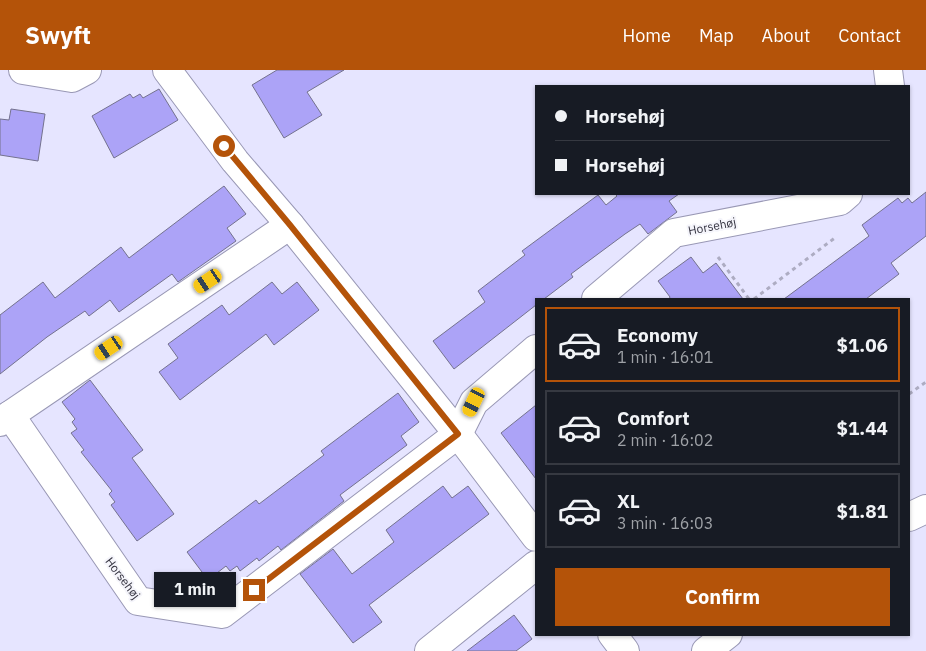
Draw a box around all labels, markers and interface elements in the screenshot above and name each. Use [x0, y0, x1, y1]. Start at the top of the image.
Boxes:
text: Swyft [25, 19, 91, 51]
text: Home [623, 24, 671, 47]
text: Map [699, 24, 734, 47]
text: About [762, 24, 810, 47]
text: Contact [838, 24, 901, 47]
text: Horsehøj [585, 104, 665, 128]
route start [213, 135, 235, 157]
text: Horsehøj [585, 153, 665, 177]
street label: Horsehøj [687, 214, 737, 238]
car [191, 266, 224, 296]
icon: car [557, 322, 602, 367]
text: Economy [617, 323, 698, 347]
car [92, 333, 125, 363]
text: $1.06 [836, 333, 888, 357]
text: 1 min · 16:01 [617, 347, 713, 367]
car [460, 385, 487, 419]
icon: car [557, 405, 602, 450]
text: Comfort [617, 406, 690, 430]
text: $1.44 [836, 416, 888, 440]
text: 2 min · 16:02 [617, 430, 713, 450]
icon: car [557, 488, 602, 533]
text: XL [617, 489, 640, 513]
text: $1.81 [836, 499, 888, 523]
text: 3 min · 16:03 [617, 513, 713, 533]
street label: Horsehøj [102, 554, 144, 602]
button: Confirm [555, 568, 890, 626]
callout: 1 min [154, 572, 236, 608]
text: 1 min [174, 579, 216, 599]
route end [243, 579, 265, 601]

